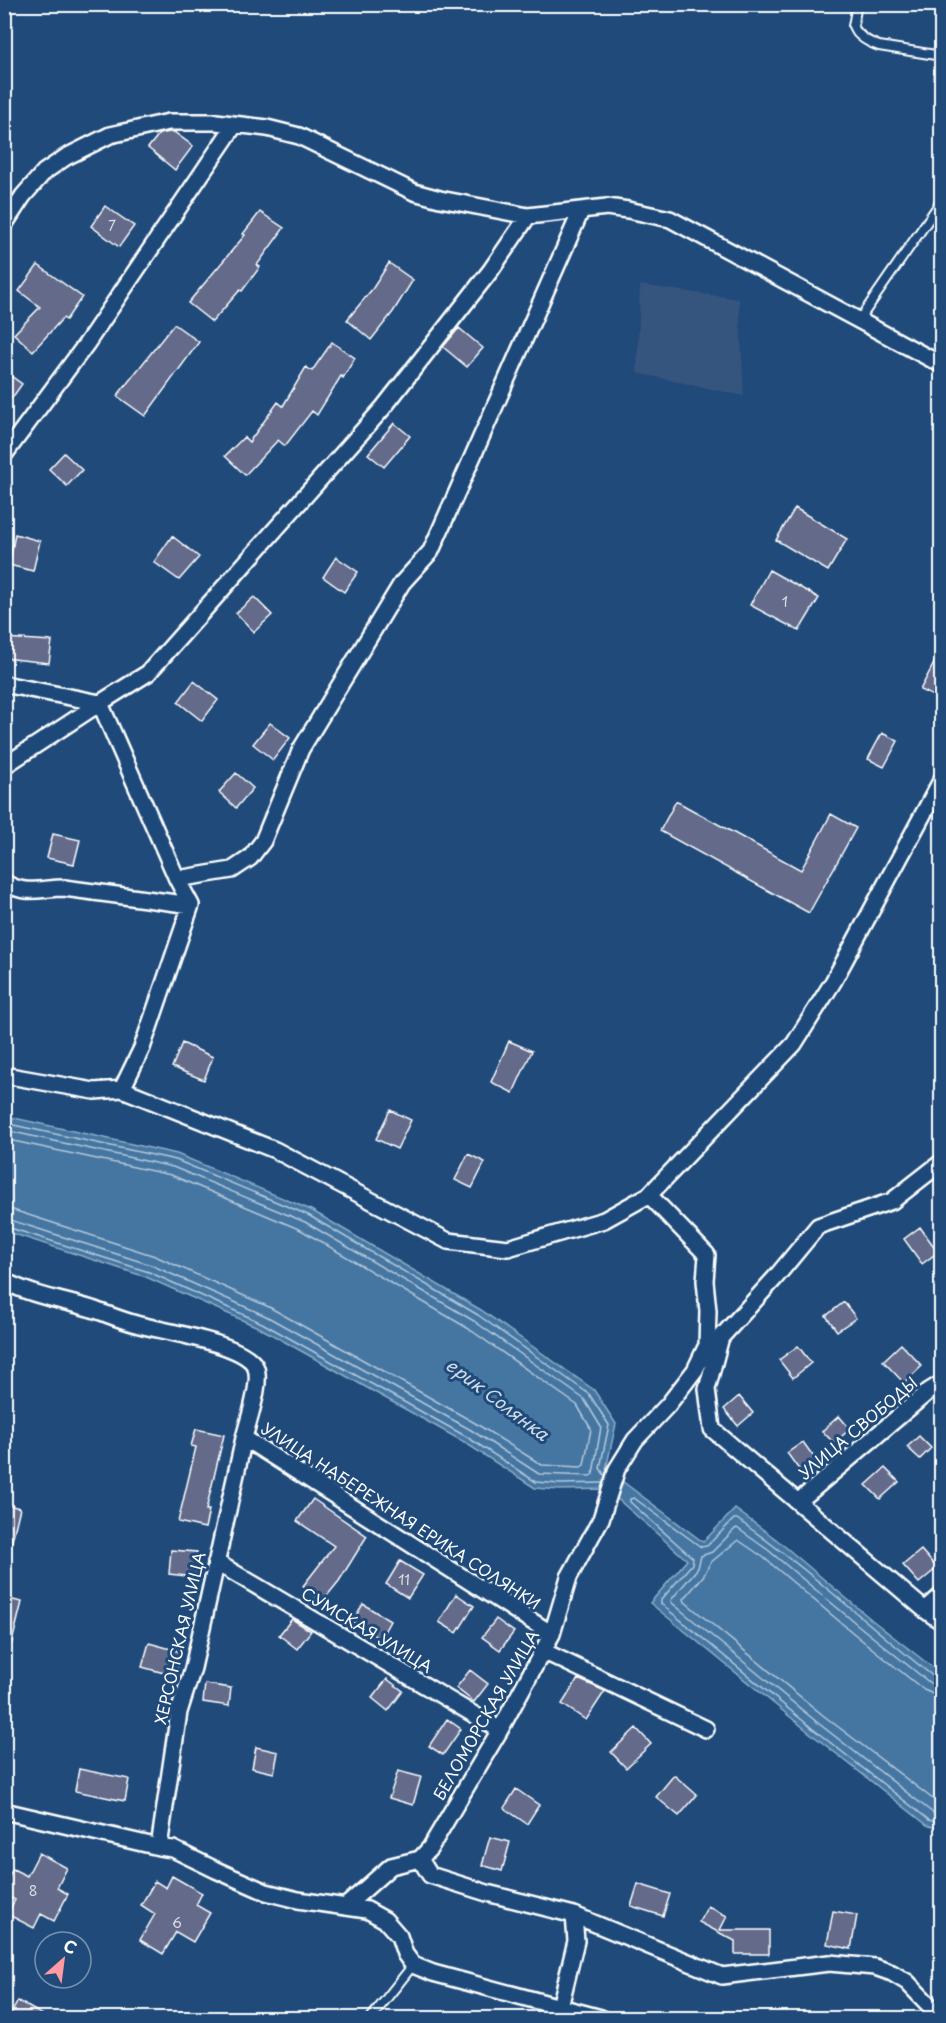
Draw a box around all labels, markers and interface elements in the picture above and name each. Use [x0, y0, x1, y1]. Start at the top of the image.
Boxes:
house number: 7 [108, 215, 116, 236]
house number: 1 [782, 591, 788, 612]
water label: ерик Солянка [441, 1351, 556, 1447]
street label: УЛИЦА СВОБОДЫ [793, 1370, 922, 1484]
street label: УЛИЦА НАБЕРЕЖНАЯ ЕРИКА СОЛЯНКИ [257, 1416, 546, 1615]
street label: ХЕРСОНСКАЯ УЛИЦА [148, 1549, 211, 1726]
house number: 11 [398, 1569, 410, 1590]
street label: СУМСКАЯ УЛИЦА [297, 1580, 438, 1678]
street label: БЕЛОМОРСКАЯ УЛИЦА [426, 1625, 544, 1804]
house number: 8 [29, 1880, 37, 1901]
house number: 6 [172, 1912, 182, 1933]
north arrow [33, 1930, 93, 1990]
text: С [60, 1932, 81, 1959]

